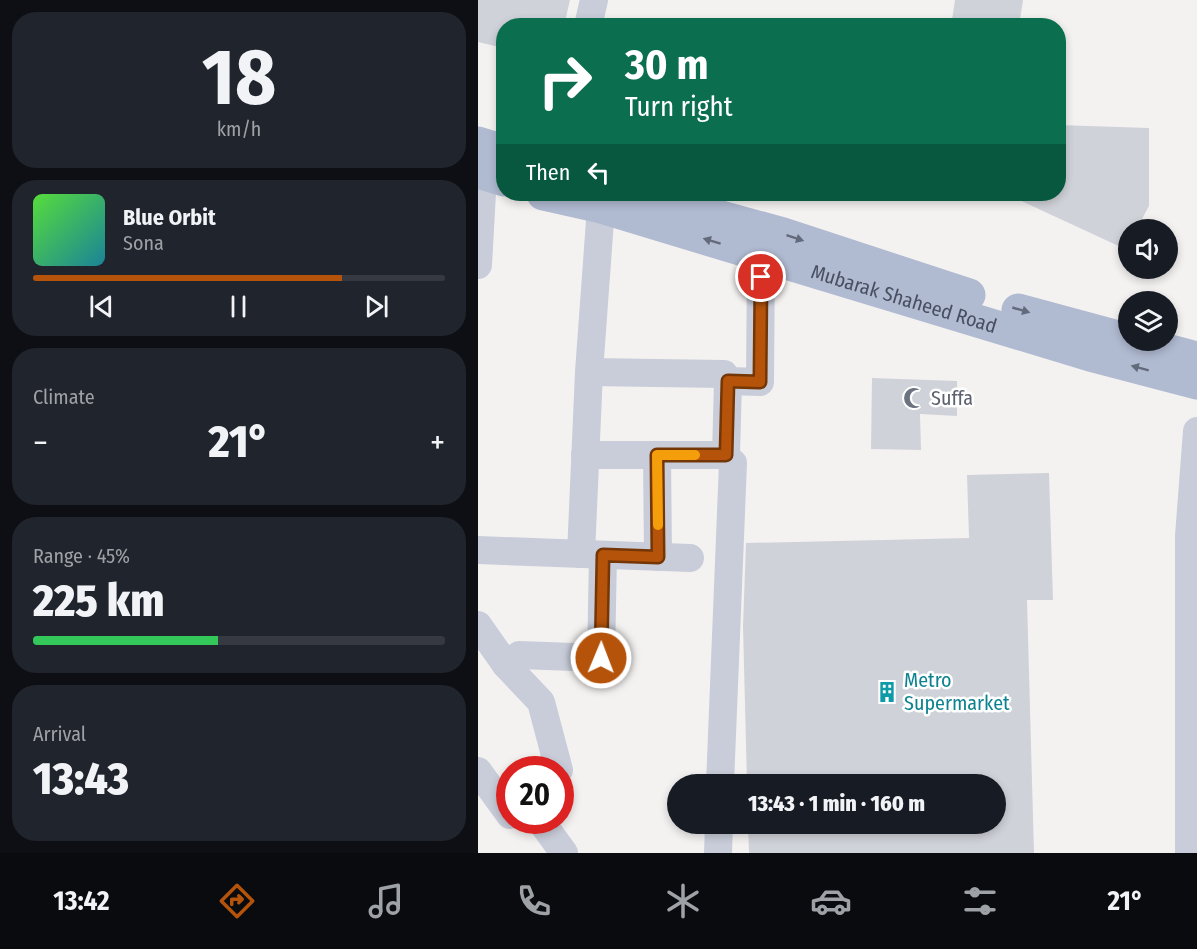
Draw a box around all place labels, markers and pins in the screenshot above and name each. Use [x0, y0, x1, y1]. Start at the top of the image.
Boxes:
pin [735, 251, 786, 302]
mosque icon: Suffa [902, 386, 926, 410]
place label: Suffa [931, 386, 973, 410]
place label: Metro Supermarket [904, 668, 1010, 715]
building icon: Metro Supermarket [875, 680, 899, 704]

